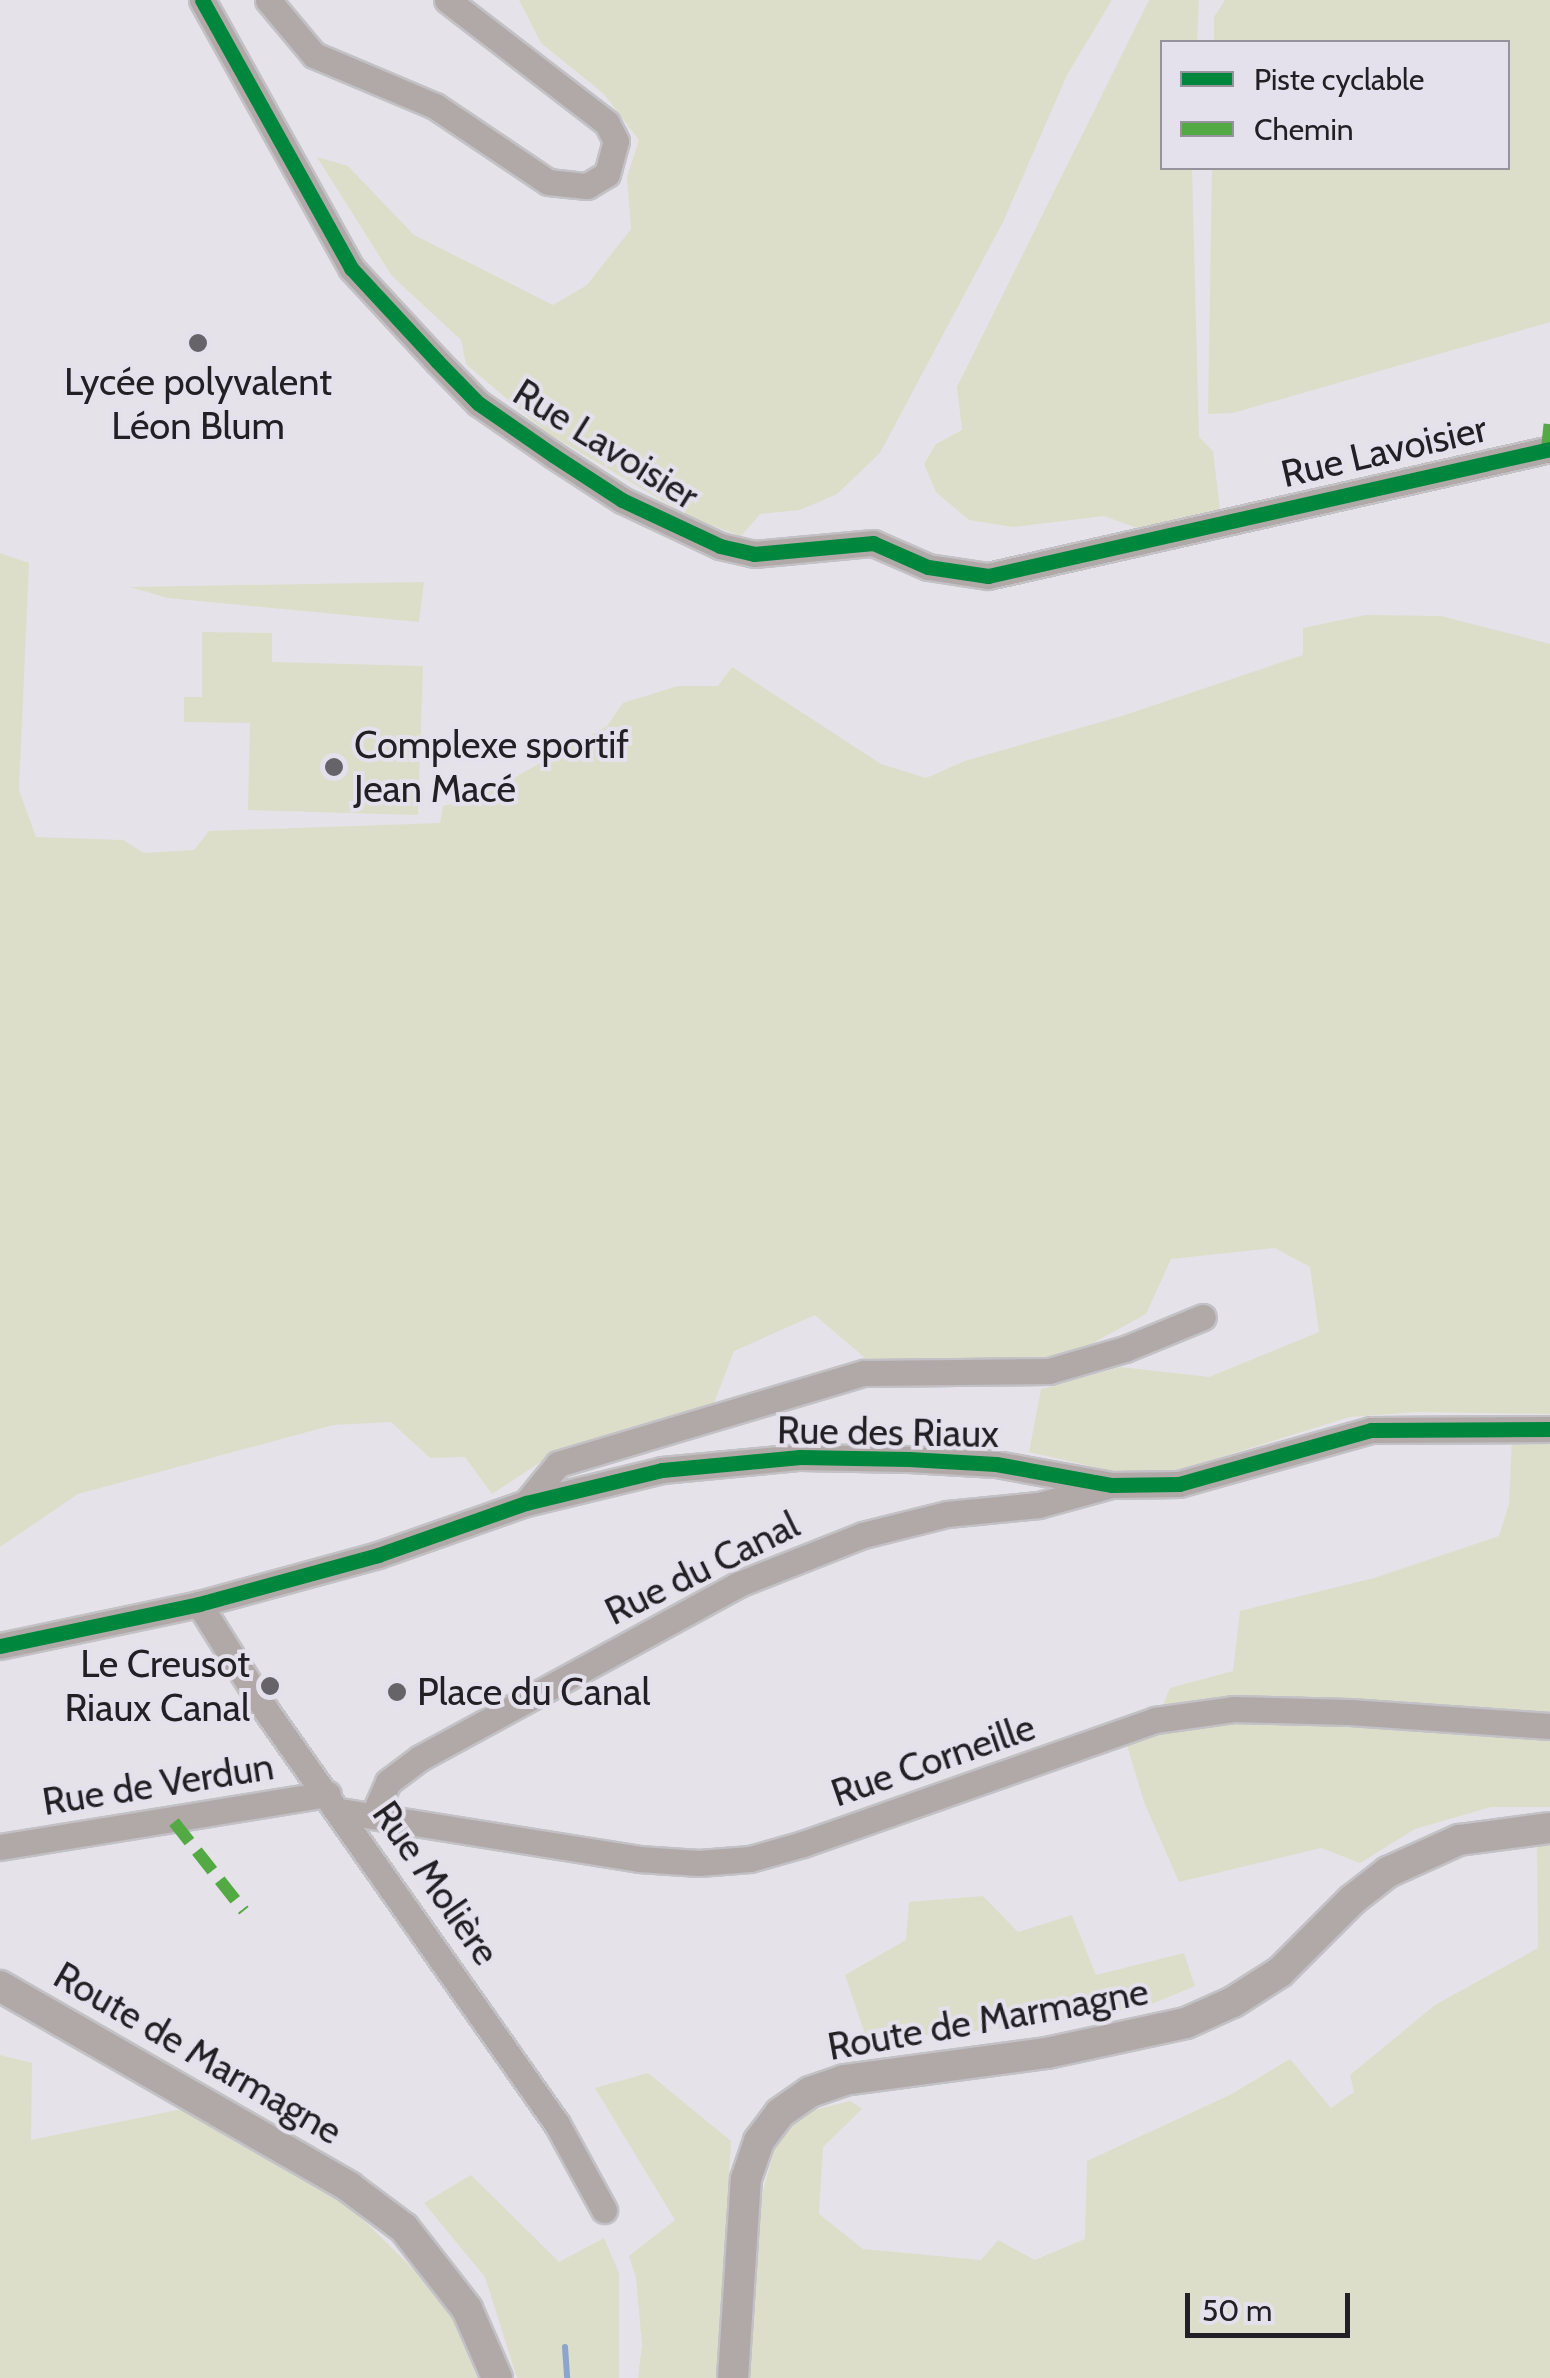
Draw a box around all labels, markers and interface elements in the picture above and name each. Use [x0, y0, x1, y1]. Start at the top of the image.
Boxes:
legend [1160, 40, 1510, 170]
text: Piste cyclable [1254, 61, 1424, 98]
text: Chemin [1254, 111, 1354, 148]
marker: Lycée polyvalent Léon Blum [187, 332, 209, 354]
place label: Lycée polyvalent Léon Blum [64, 359, 332, 448]
street label: Rue Lavoisier [505, 369, 707, 519]
street label: Rue Lavoisier [1277, 405, 1491, 497]
place label: Complexe sportif Jean Macé [354, 722, 629, 812]
marker: Complexe sportif Jean Macé [323, 756, 345, 778]
street label: Rue des Riaux [777, 1407, 999, 1457]
street label: Rue du Canal [598, 1501, 806, 1635]
place label: Le Creusot Riaux Canal [64, 1641, 250, 1730]
place label: Place du Canal [417, 1669, 650, 1715]
marker: Le Creusot Riaux Canal [259, 1675, 281, 1697]
marker: Place du Canal [386, 1681, 408, 1703]
street label: Rue Corneille [825, 1704, 1041, 1816]
street label: Rue de Verdun [39, 1743, 277, 1825]
street label: Rue Molière [363, 1792, 509, 1974]
street label: Route de Marmagne [46, 1952, 350, 2154]
street label: Route de Marmagne [824, 1968, 1152, 2070]
scale bar [1190, 2273, 1355, 2335]
text: 50 m [1202, 2292, 1272, 2329]

